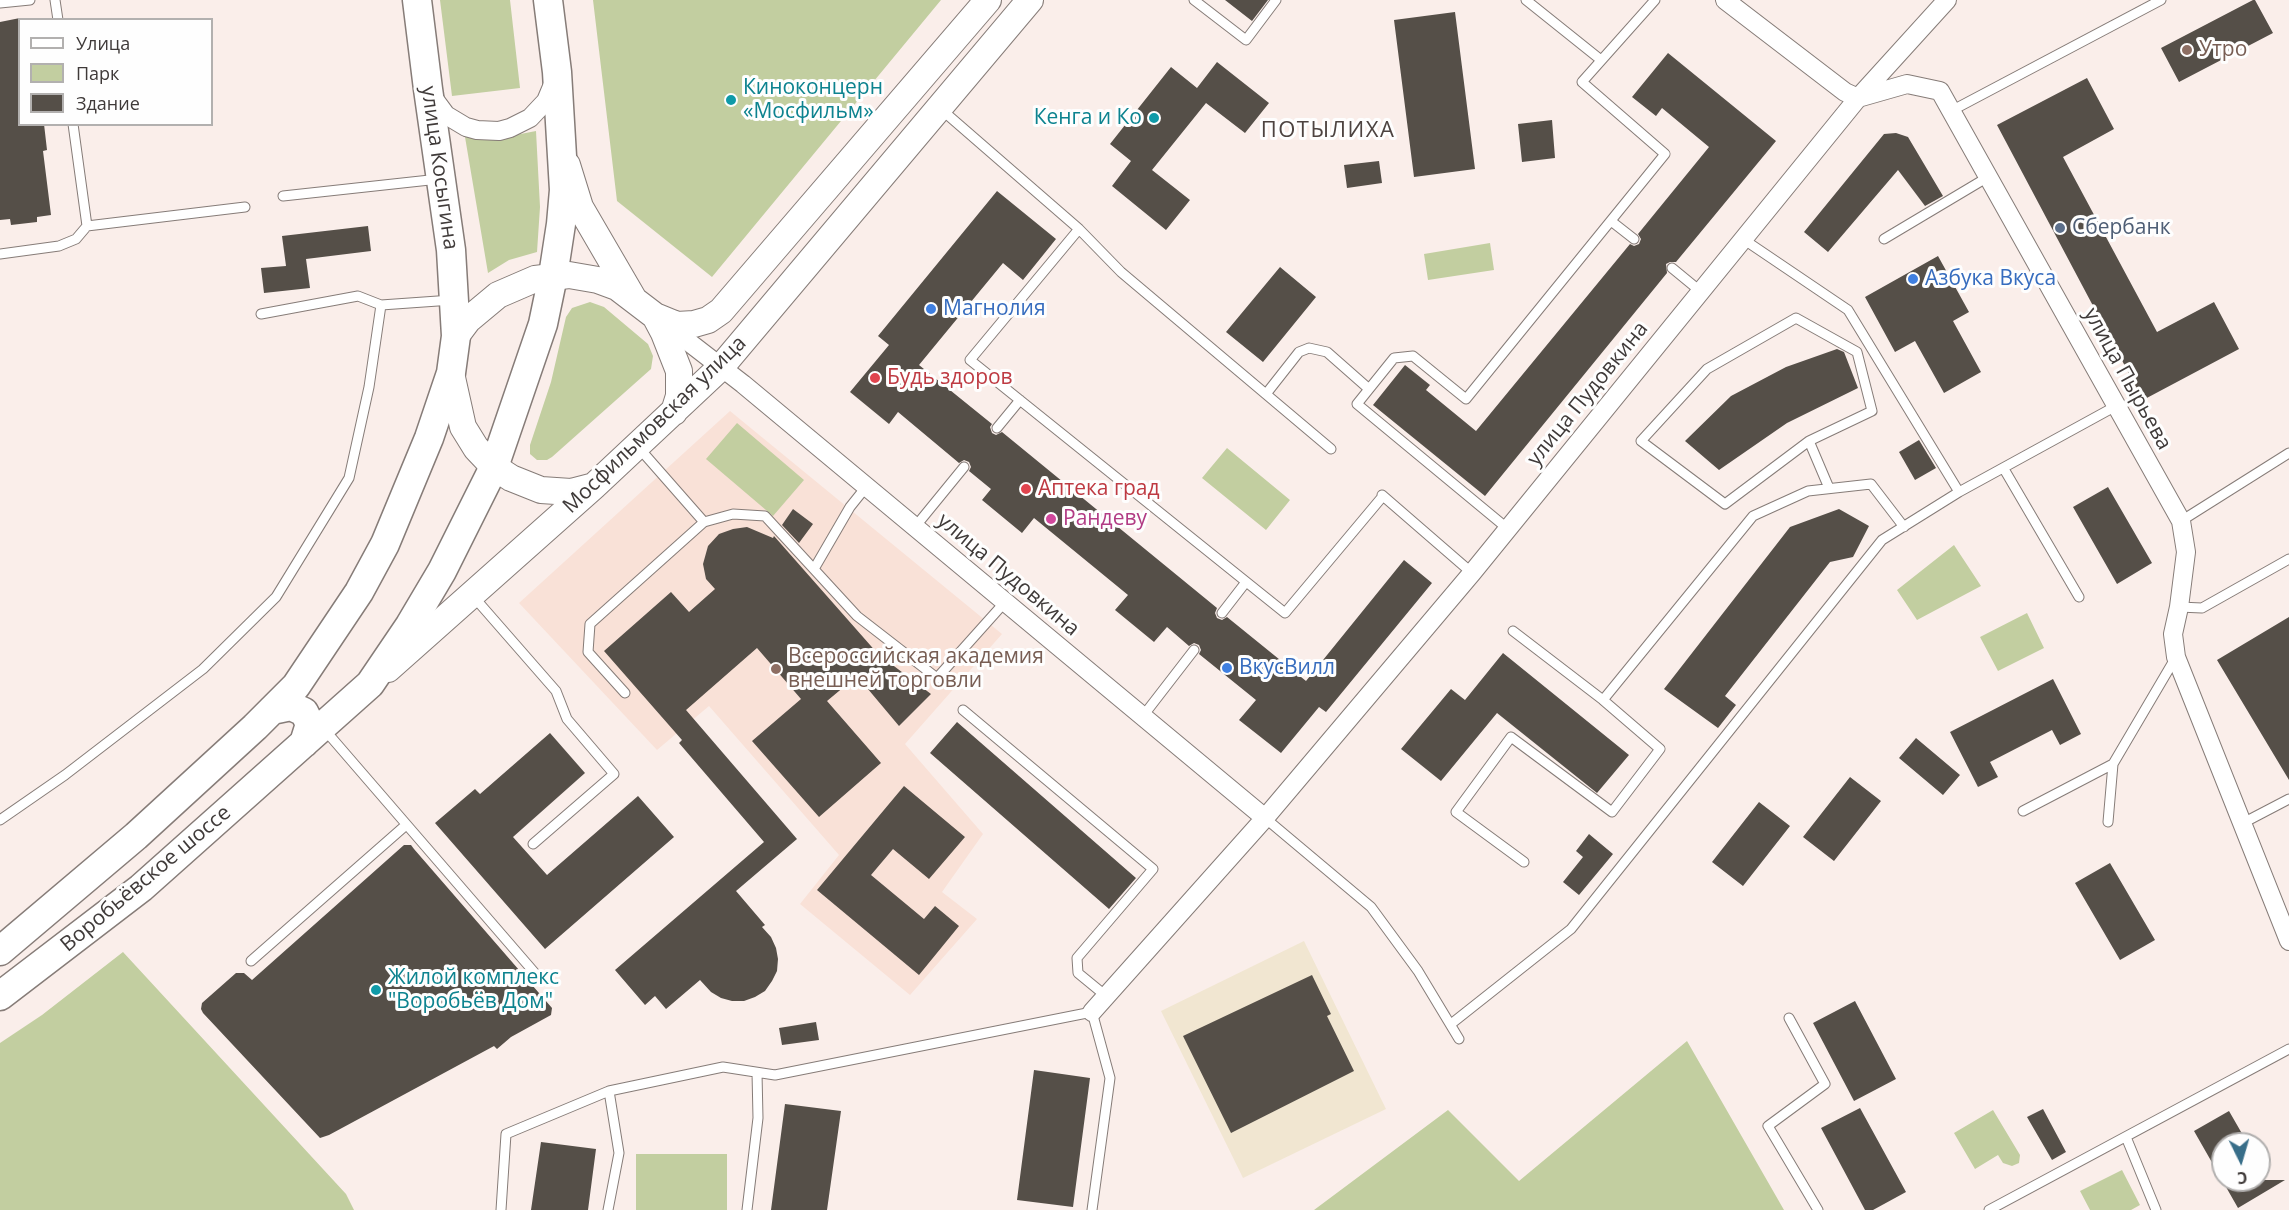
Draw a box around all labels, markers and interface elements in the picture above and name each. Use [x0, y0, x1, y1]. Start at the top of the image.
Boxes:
legend [18, 18, 213, 126]
text: Улица [76, 31, 130, 55]
place label: Утро [2199, 37, 2247, 63]
marker: Утро [2180, 43, 2194, 57]
text: Парк [76, 61, 119, 85]
place label: Киноконцерн «Мосфильм» [743, 75, 883, 125]
street label: улица Косыгина [415, 84, 463, 252]
text: Здание [76, 91, 140, 115]
marker: Киноконцерн «Мосфильм» [724, 93, 738, 107]
place label: Кенга и Ко [1034, 105, 1142, 131]
marker: Кенга и Ко [1147, 111, 1161, 125]
district label: ПОТЫЛИХА [1261, 118, 1395, 144]
place label: Сбербанк [2072, 215, 2171, 241]
marker: Сбербанк [2053, 221, 2067, 235]
place label: Азбука Вкуса [1925, 266, 2056, 292]
marker: Азбука Вкуса [1906, 272, 1920, 286]
place label: Магнолия [943, 296, 1046, 322]
marker: Магнолия [924, 302, 938, 316]
street label: улица Пырьева [2078, 304, 2176, 454]
street label: улица Пудовкина [1522, 317, 1654, 471]
street label: Мосфильмовская улица [558, 331, 752, 519]
place label: Будь здоров [887, 365, 1013, 391]
marker: Будь здоров [868, 371, 882, 385]
place label: Аптека град [1038, 476, 1160, 502]
marker: Аптека град [1019, 482, 1033, 496]
place label: Рандеву [1063, 506, 1147, 532]
street label: улица Пудовкина [932, 508, 1084, 642]
marker: Рандеву [1044, 512, 1058, 526]
place label: Всероссийская академия внешней торговли [788, 644, 1044, 694]
place label: ВкусВилл [1239, 655, 1335, 681]
marker: ВкусВилл [1220, 661, 1234, 675]
marker: Всероссийская академия внешней торговли [769, 662, 783, 676]
street label: Воробьёвское шоссе [56, 800, 236, 958]
place label: Жилой комплекс "Воробьёв Дом" [388, 965, 559, 1015]
marker: Жилой комплекс "Воробьёв Дом" [369, 983, 383, 997]
north arrow [2211, 1132, 2271, 1192]
text: С [2236, 1167, 2248, 1189]

